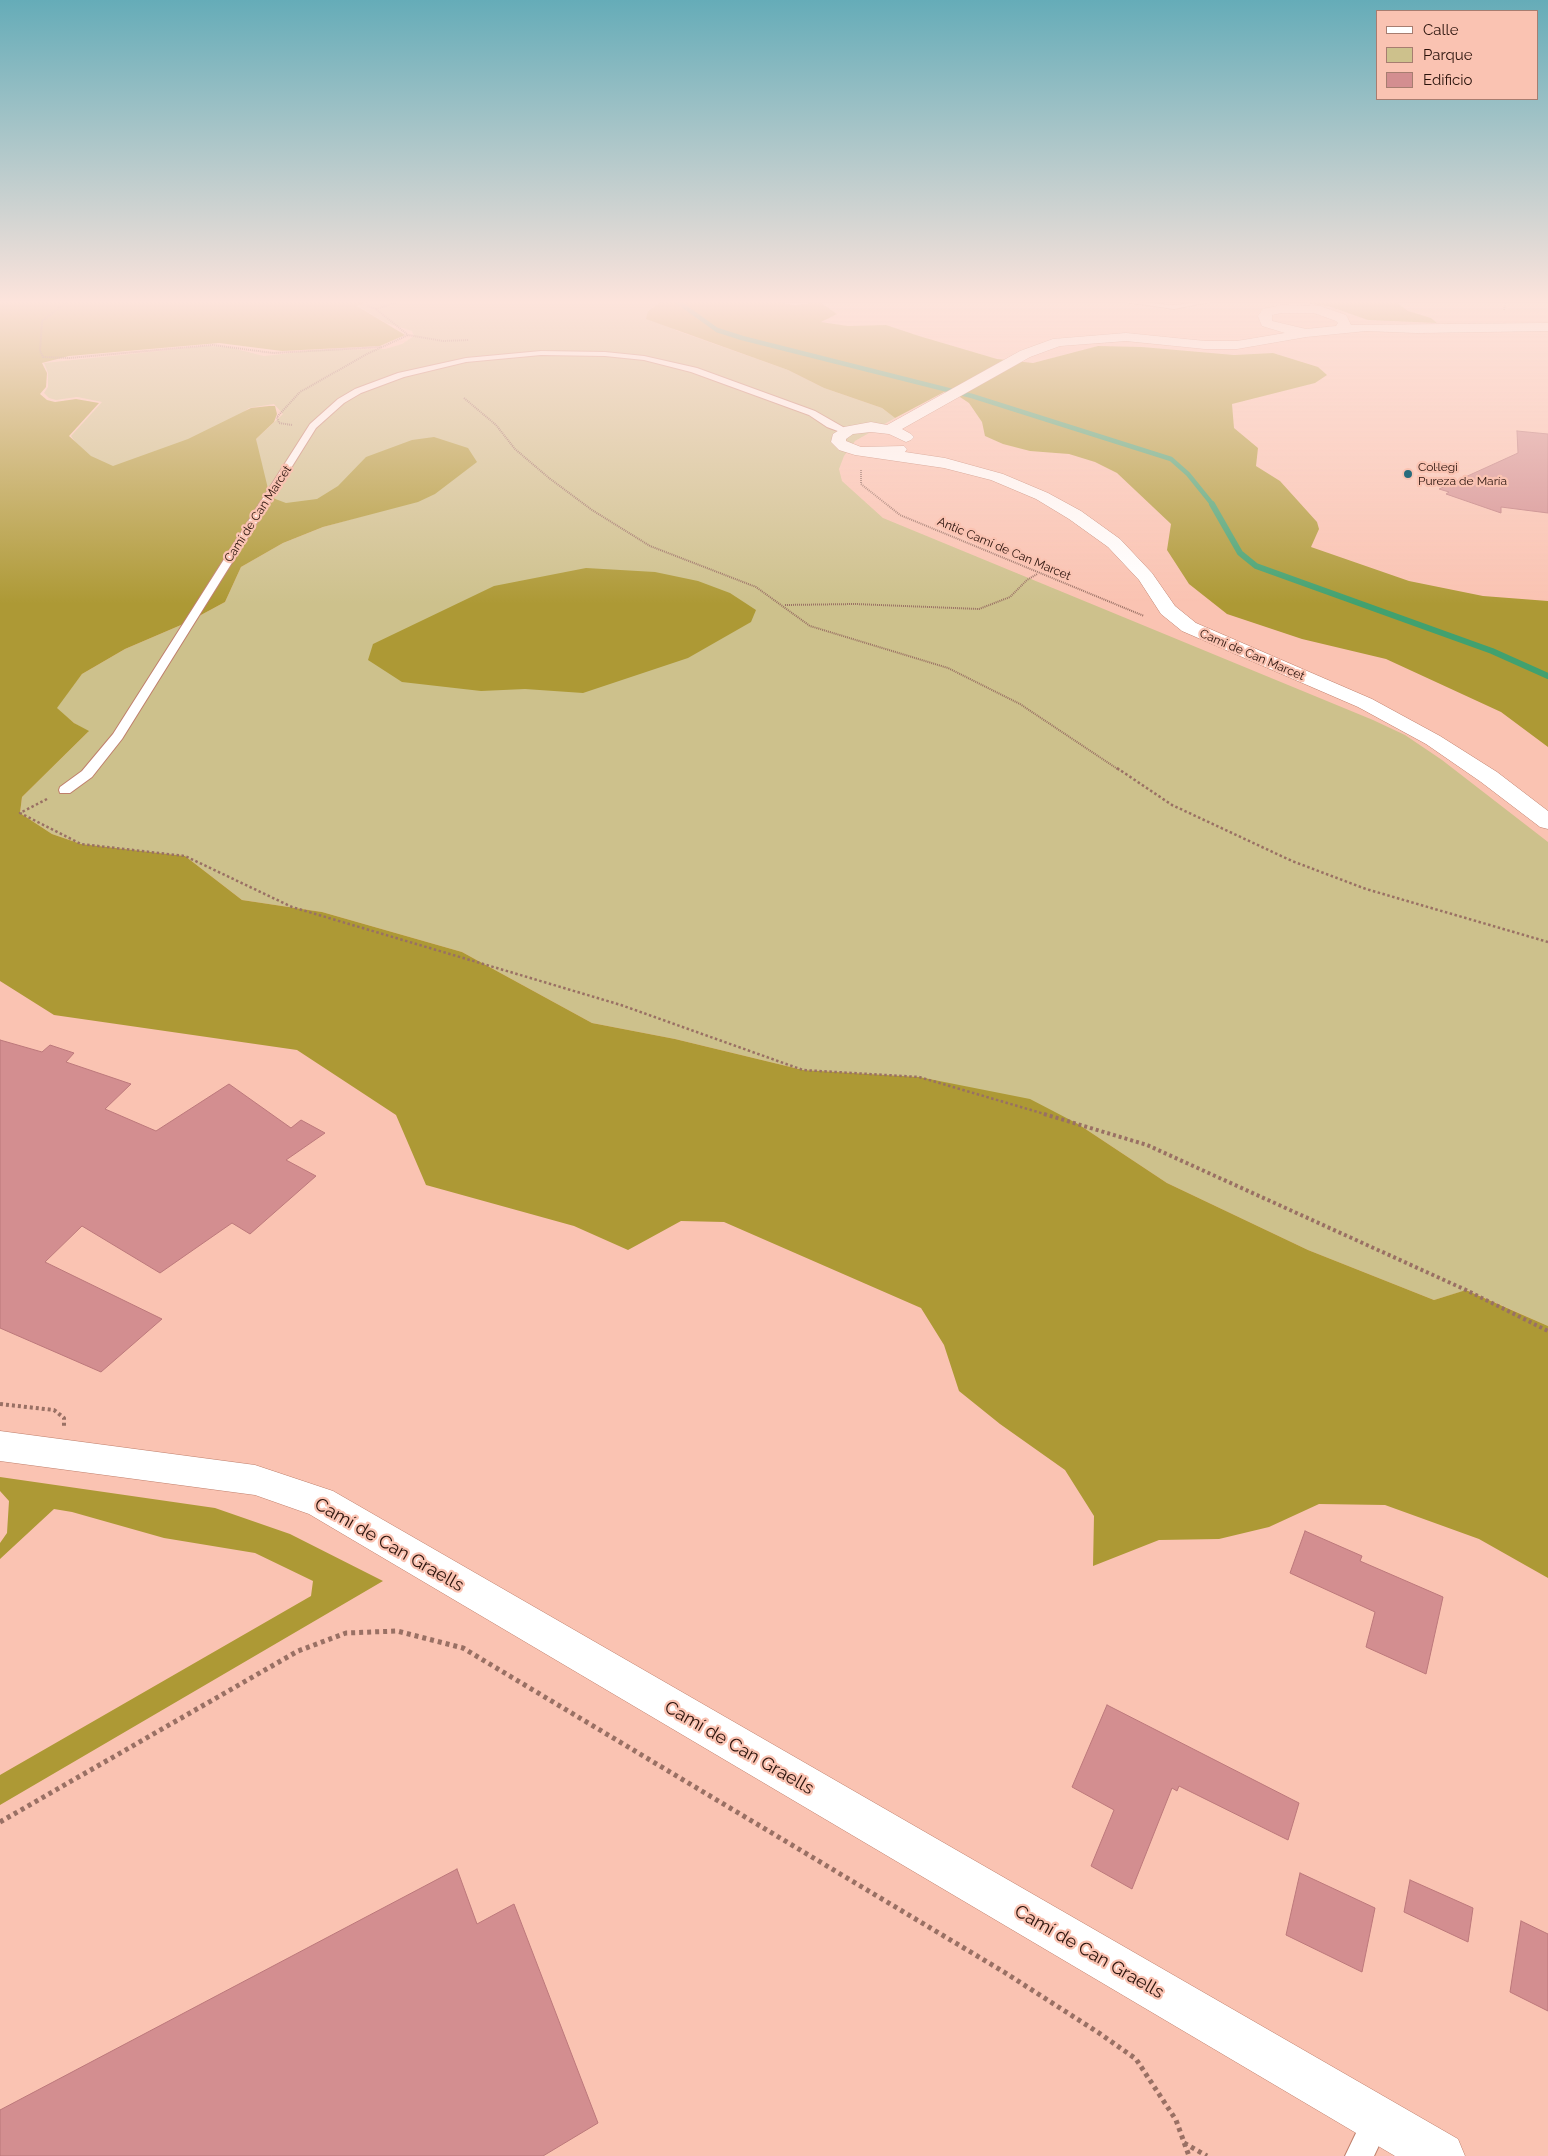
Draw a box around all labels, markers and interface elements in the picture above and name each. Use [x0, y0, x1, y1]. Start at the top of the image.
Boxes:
legend [1376, 10, 1538, 100]
text: Calle [1423, 21, 1458, 39]
text: Parque [1423, 46, 1472, 64]
text: Edificio [1423, 71, 1473, 89]
place label: Col·legi Pureza de María [1418, 460, 1507, 488]
street label: Camí de Can Marcet [221, 463, 295, 565]
marker: Col·legi Pureza de María [1402, 468, 1414, 480]
street label: Antic Camí de Can Marcet [935, 514, 1073, 584]
street label: Camí de Can Marcet [1197, 626, 1307, 684]
street label: Camí de Can Graells [310, 1493, 468, 1597]
street label: Camí de Can Graells [660, 1696, 818, 1800]
street label: Camí de Can Graells [1010, 1900, 1168, 2004]

